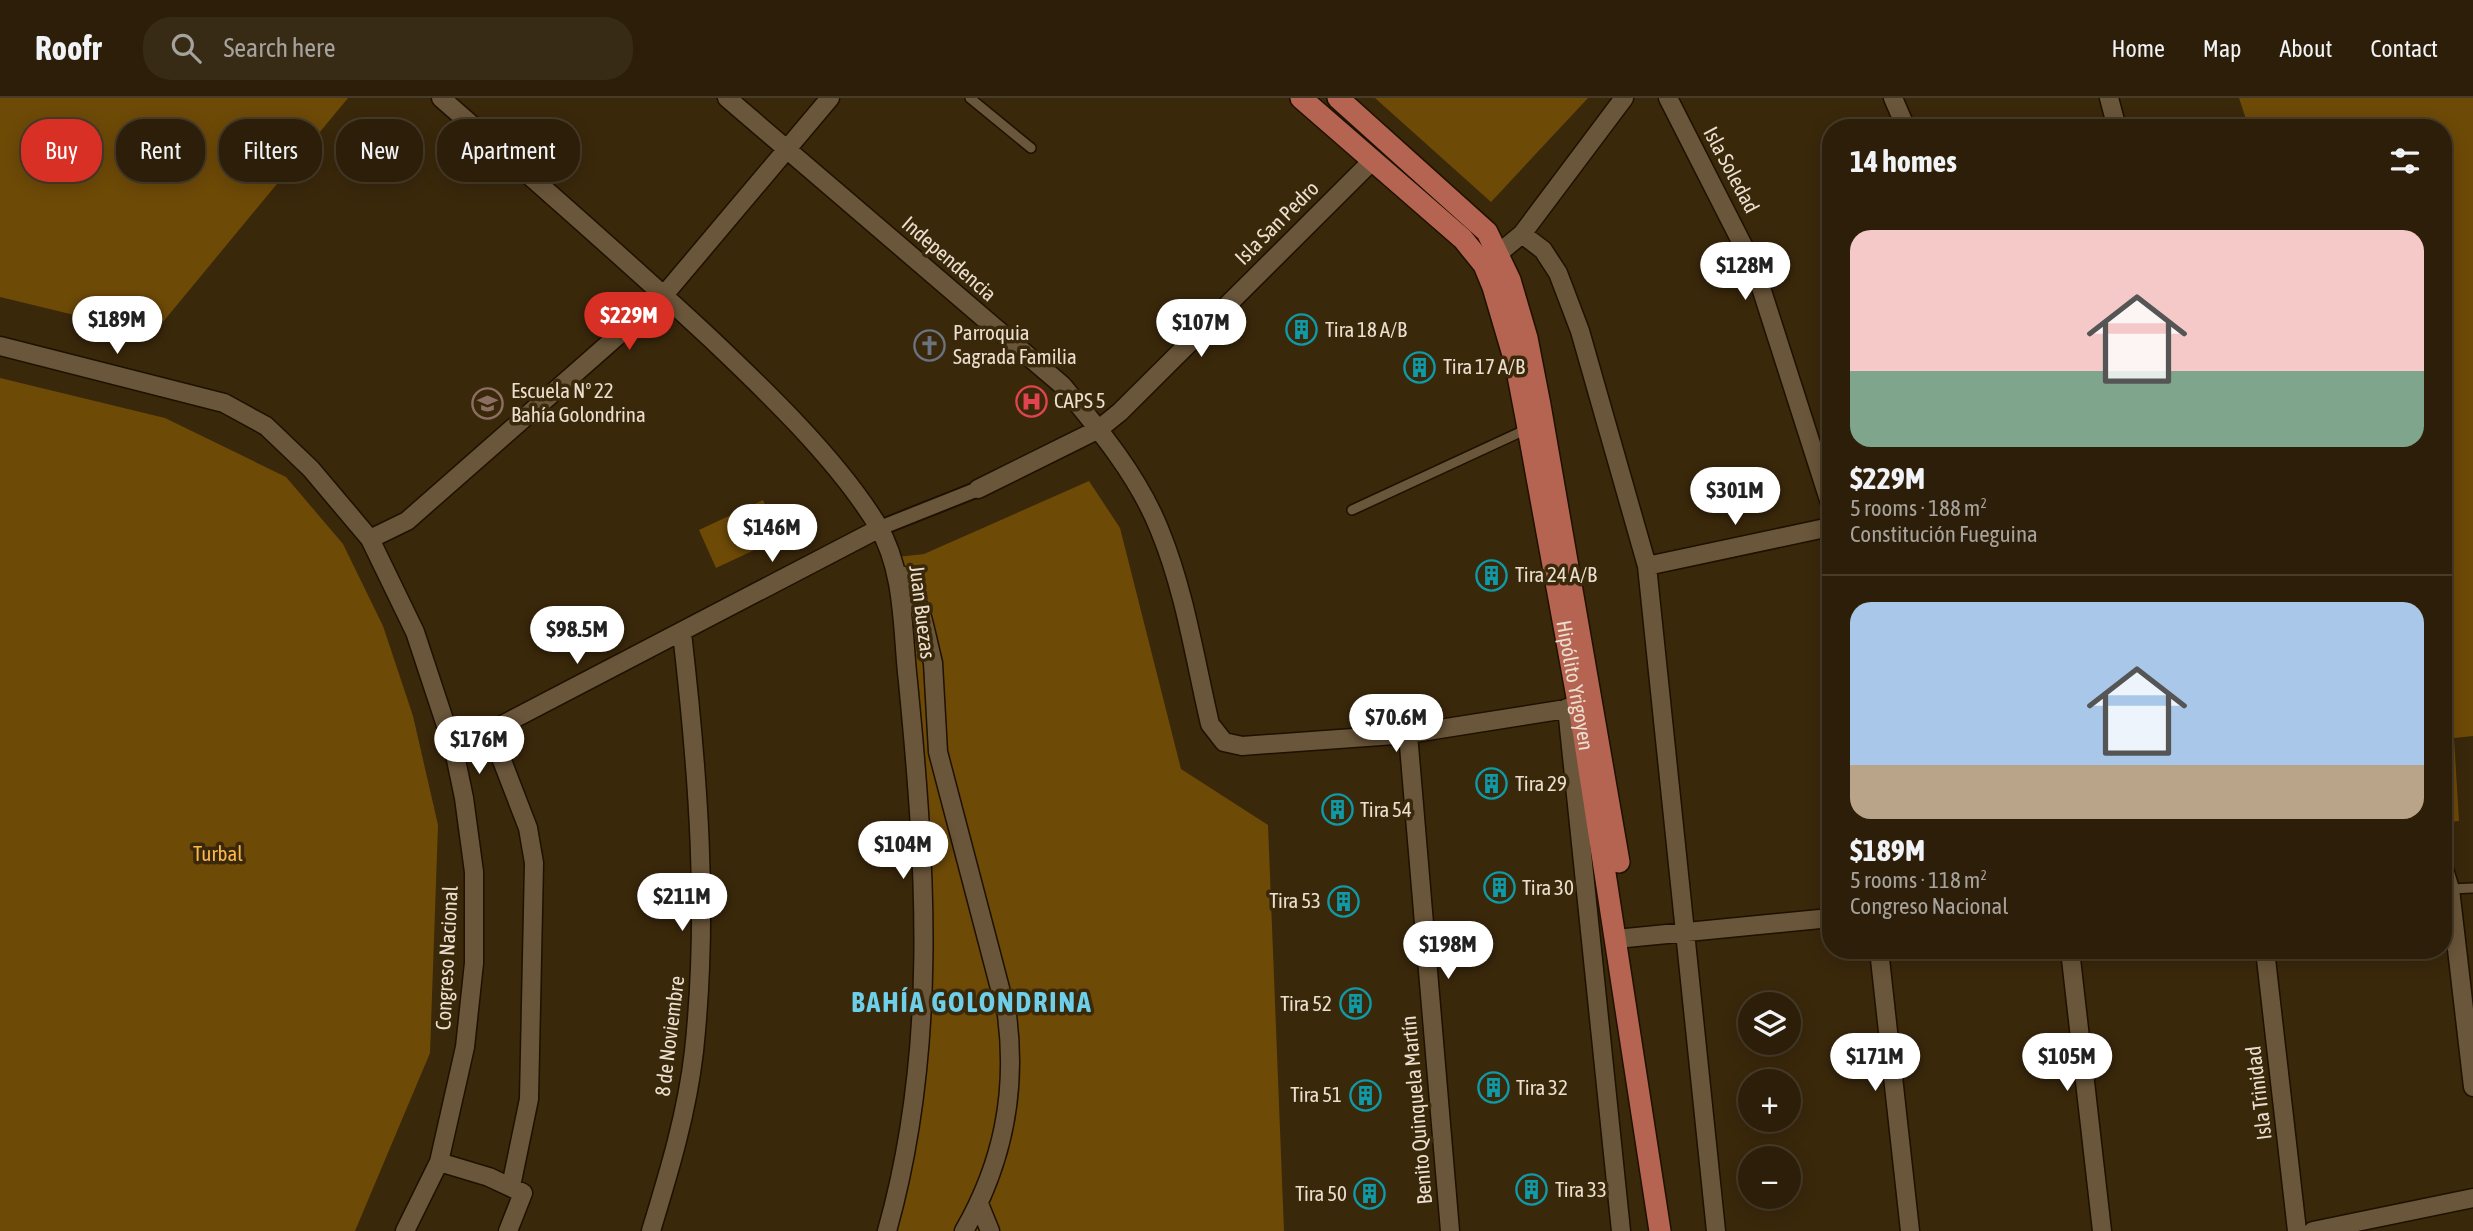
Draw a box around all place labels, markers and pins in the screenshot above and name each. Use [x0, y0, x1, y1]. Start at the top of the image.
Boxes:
pin: $128M [1696, 242, 1794, 302]
pin: $229M [580, 292, 678, 352]
pin: $189M [68, 296, 166, 356]
pin: $107M [1152, 300, 1250, 359]
building icon: Tira 18 A/B [1285, 313, 1319, 347]
place label: Tira 18 A/B [1325, 317, 1407, 341]
place label: Parroquia Sagrada Familia [953, 320, 1077, 368]
church icon: Parroquia Sagrada Familia [913, 328, 947, 362]
building icon: Tira 17 A/B [1403, 350, 1437, 384]
place label: Tira 17 A/B [1443, 354, 1525, 378]
place label: Escuela Nº 22 Bahía Golondrina [511, 378, 646, 426]
hospital icon: CAPS 5 [1014, 384, 1048, 418]
school or university icon: Escuela Nº 22 Bahía Golondrina [471, 386, 505, 420]
place label: CAPS 5 [1054, 388, 1106, 412]
pin: $301M [1686, 468, 1784, 527]
pin: $146M [723, 504, 821, 564]
building icon: Tira 24 A/B [1475, 558, 1509, 592]
place label: Tira 24 A/B [1515, 562, 1597, 586]
pin: $98.5M [520, 606, 634, 666]
pin: $70.6M [1339, 694, 1453, 754]
pin: $176M [430, 716, 528, 776]
building icon: Tira 29 [1475, 767, 1509, 801]
place label: Tira 29 [1515, 771, 1567, 795]
building icon: Tira 54 [1320, 793, 1354, 827]
place label: Tira 54 [1360, 797, 1412, 821]
pin: $104M [854, 822, 952, 881]
building icon: Tira 30 [1482, 871, 1516, 905]
pin: $211M [633, 874, 731, 933]
place label: Tira 30 [1522, 875, 1574, 899]
building icon: Tira 53 [1327, 884, 1361, 918]
place label: Tira 53 [1269, 888, 1321, 912]
pin: $198M [1399, 922, 1497, 981]
building icon: Tira 52 [1338, 987, 1372, 1021]
place label: Tira 52 [1280, 991, 1332, 1015]
pin: $171M [1826, 1034, 1924, 1093]
pin: $105M [2018, 1034, 2116, 1093]
building icon: Tira 32 [1476, 1071, 1510, 1105]
place label: Tira 32 [1516, 1075, 1568, 1099]
building icon: Tira 51 [1348, 1078, 1382, 1112]
place label: Tira 51 [1290, 1082, 1342, 1106]
building icon: Tira 33 [1515, 1173, 1549, 1207]
building icon: Tira 50 [1353, 1177, 1387, 1211]
place label: Tira 33 [1555, 1177, 1607, 1201]
place label: Tira 50 [1295, 1181, 1347, 1205]

